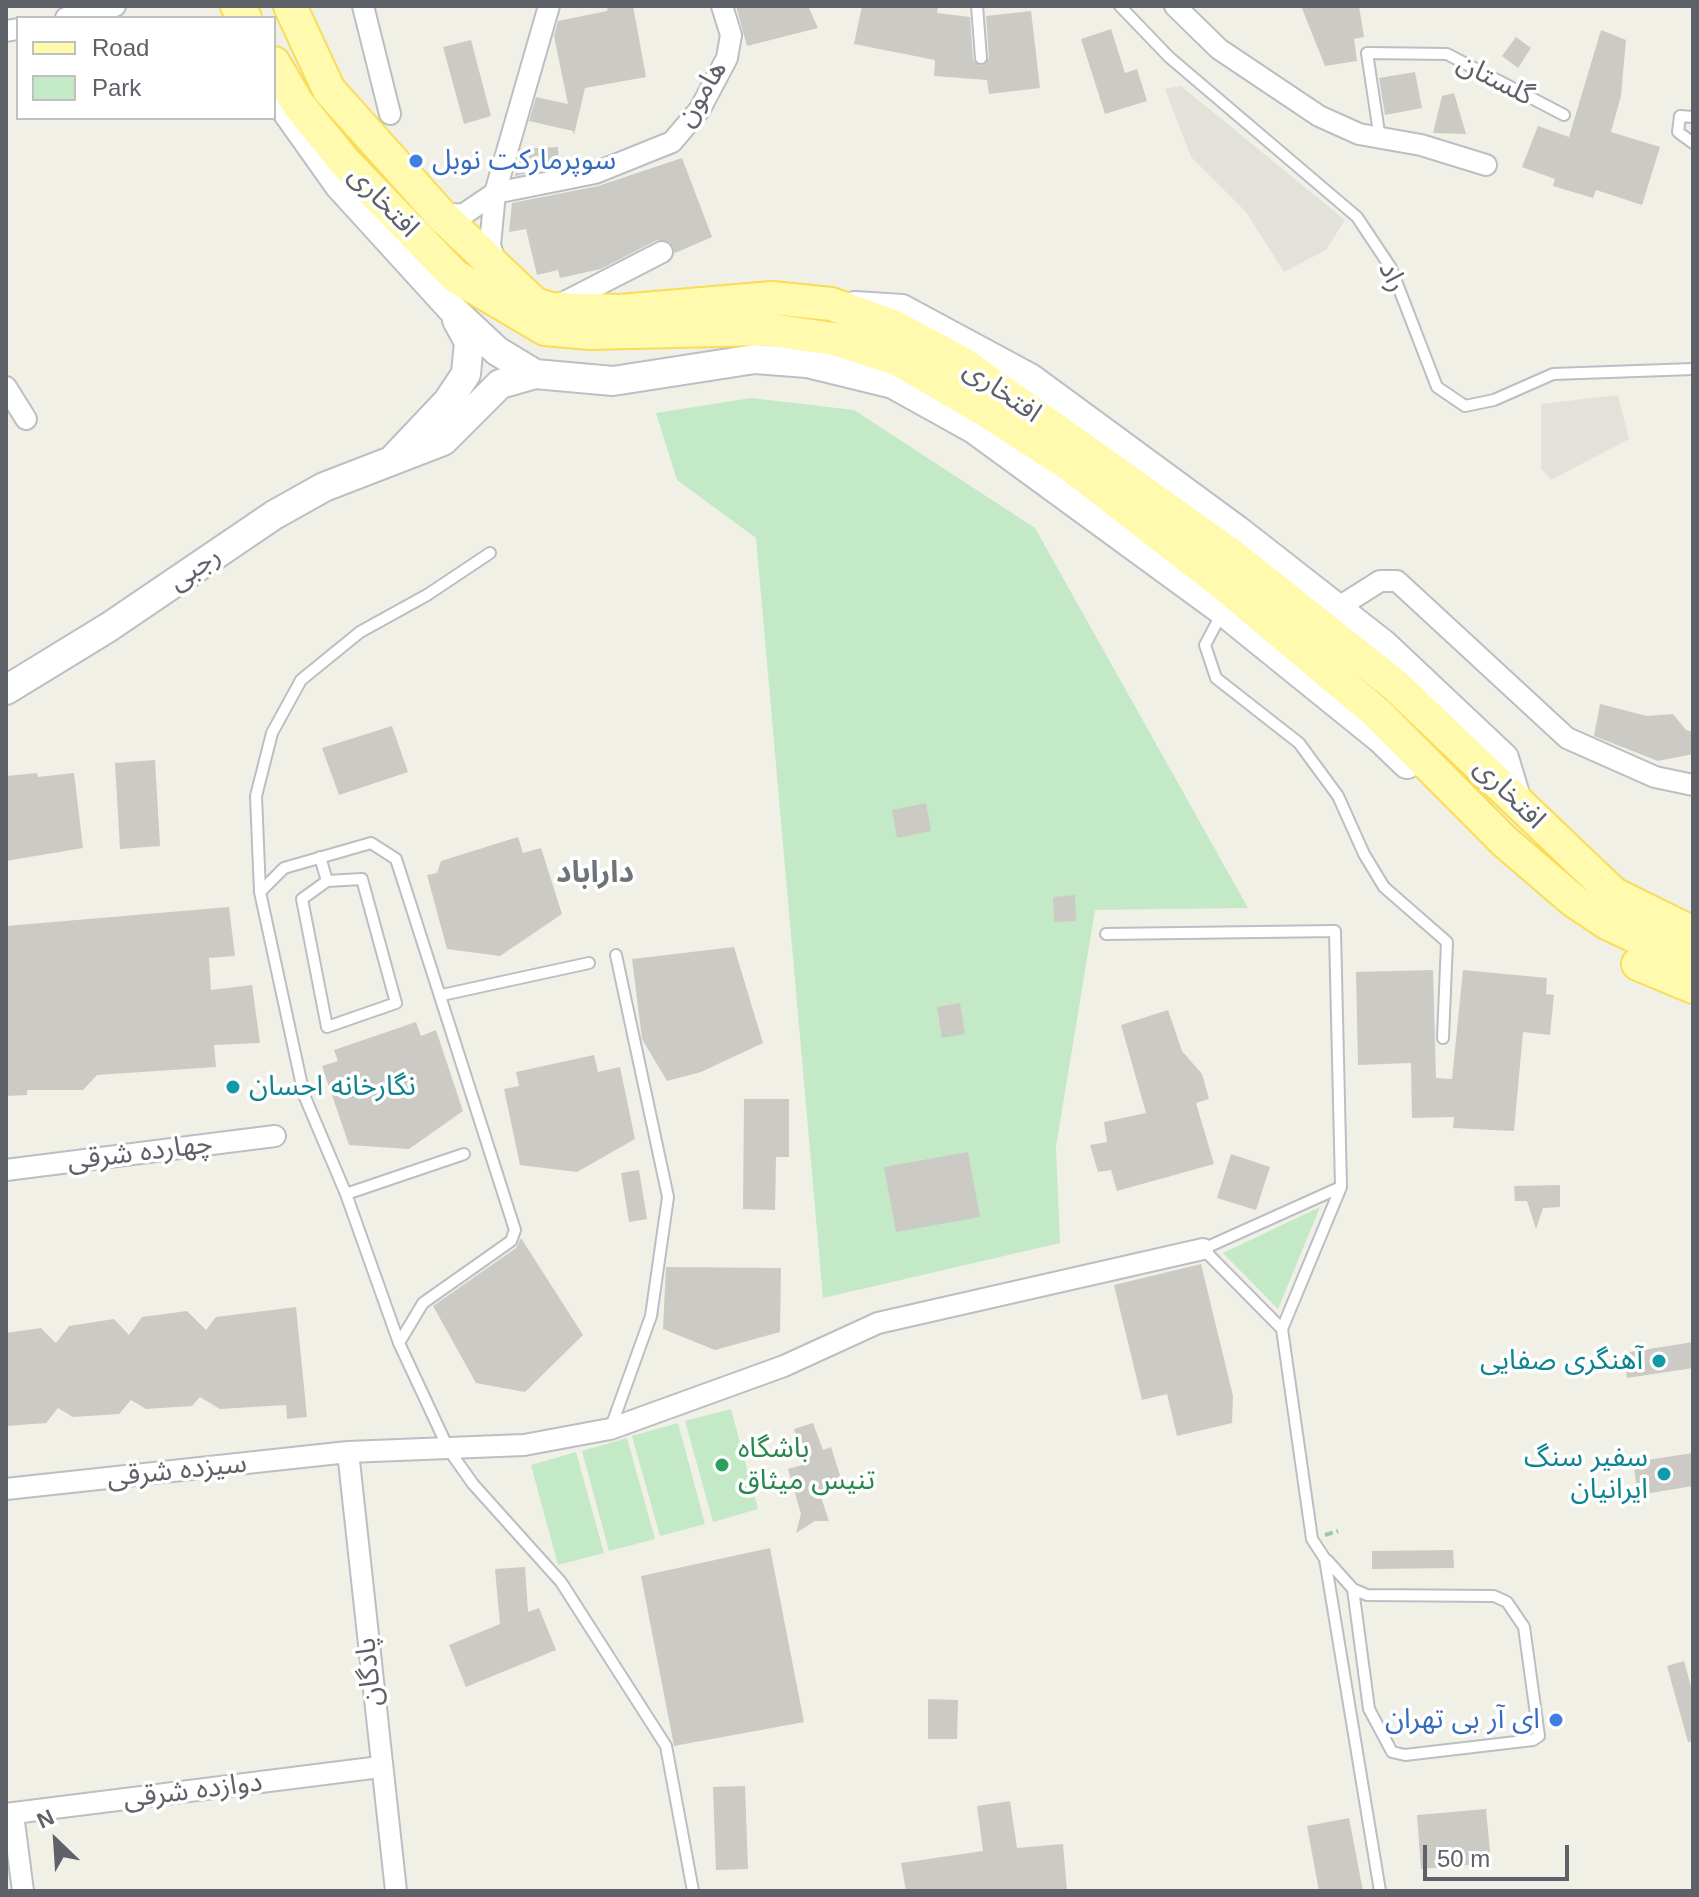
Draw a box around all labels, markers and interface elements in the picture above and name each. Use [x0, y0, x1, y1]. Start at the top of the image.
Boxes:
legend [16, 16, 276, 120]
text: Road [92, 34, 149, 61]
street label: گلستان [1451, 47, 1539, 113]
street label: هامون [669, 55, 735, 133]
text: Park [92, 74, 141, 101]
place label: سوپرمارکت نوبل [432, 144, 616, 178]
marker: سوپرمارکت نوبل [407, 152, 425, 170]
street label: افتخاری [341, 159, 425, 245]
street label: راد [1370, 256, 1414, 298]
street label: افتخاری [957, 353, 1047, 431]
street label: رجبی [162, 539, 228, 599]
street label: افتخاری [1466, 751, 1552, 837]
district label: داراباد [556, 856, 634, 892]
place label: نگارخانه احسان [249, 1070, 416, 1104]
marker: نگارخانه احسان [224, 1078, 242, 1096]
street label: چهارده شرقی [65, 1127, 215, 1179]
place label: آهنگری صفایی [1480, 1344, 1643, 1378]
marker: آهنگری صفایی [1650, 1352, 1668, 1370]
place label: باشگاه تنيس ميثاق [738, 1432, 875, 1498]
place label: سفیر سنگ ایرانیان [1524, 1441, 1648, 1507]
street label: سیزده شرقی [105, 1447, 249, 1495]
marker: باشگاه تنيس ميثاق [713, 1456, 731, 1474]
marker: سفیر سنگ ایرانیان [1655, 1465, 1673, 1483]
street label: پادگان [350, 1636, 390, 1708]
place label: ای آر بی تهران [1385, 1703, 1540, 1737]
marker: ای آر بی تهران [1547, 1711, 1565, 1729]
street label: دوازده شرقی [122, 1766, 264, 1816]
north arrow [16, 1801, 96, 1881]
text: N [33, 1804, 58, 1833]
scale bar [1427, 1829, 1573, 1879]
text: 50 m [1437, 1845, 1490, 1872]

